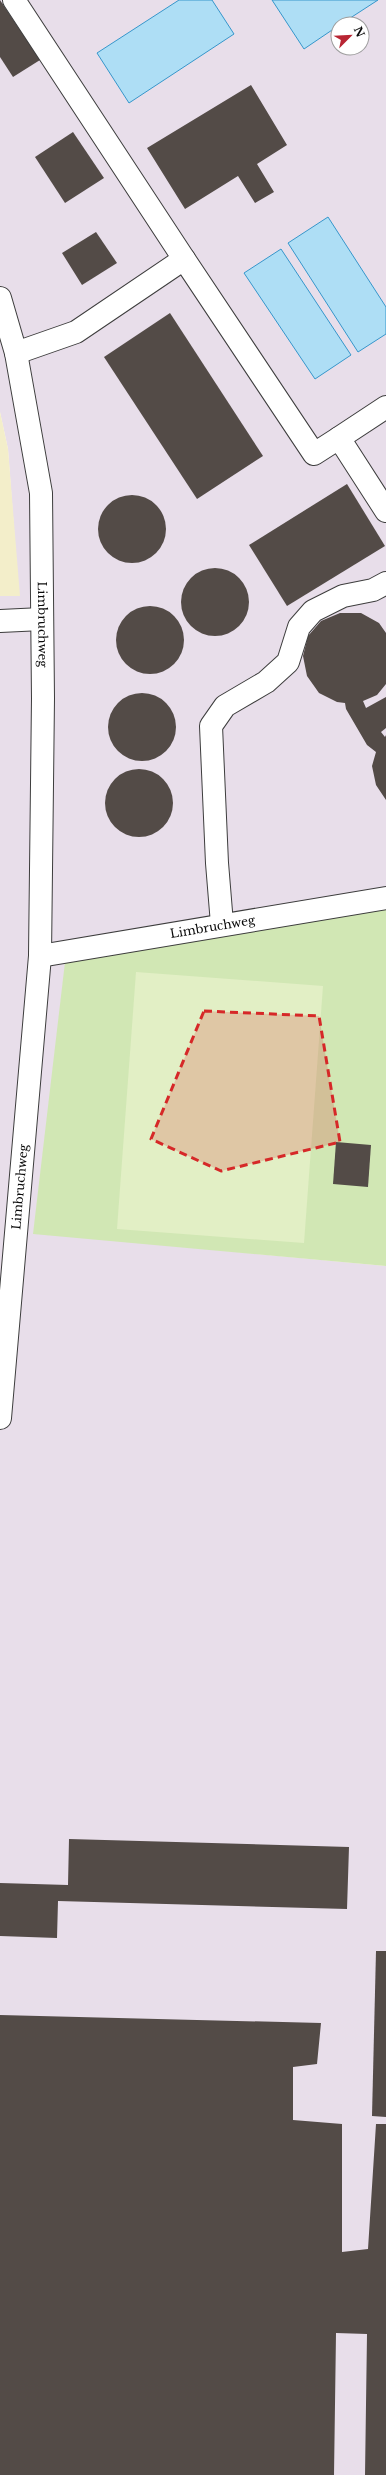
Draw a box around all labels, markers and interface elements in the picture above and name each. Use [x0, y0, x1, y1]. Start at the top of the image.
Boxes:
north arrow [330, 16, 370, 56]
text: N [351, 24, 368, 40]
street label: Limbruchweg [35, 581, 51, 668]
street label: Limbruchweg [169, 912, 257, 941]
street label: Limbruchweg [8, 1143, 31, 1230]

